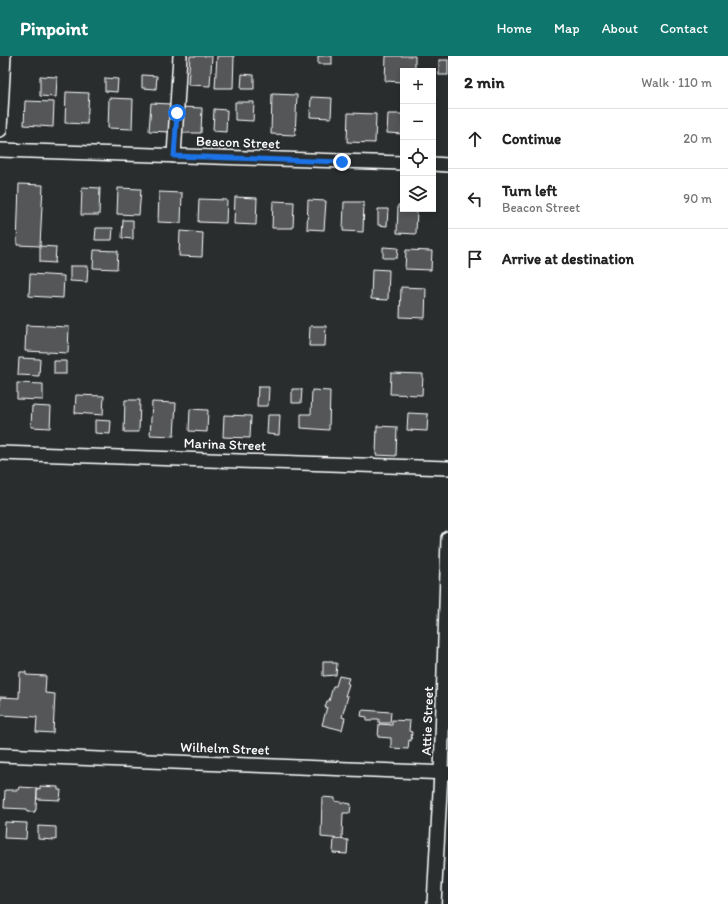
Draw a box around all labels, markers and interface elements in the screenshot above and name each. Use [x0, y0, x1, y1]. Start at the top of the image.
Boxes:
text: Pinpoint [20, 17, 88, 40]
text: Home [497, 20, 532, 37]
text: Map [554, 20, 580, 37]
text: About [602, 20, 638, 37]
text: Contact [660, 20, 708, 37]
map controls [400, 68, 436, 212]
button: + [400, 68, 436, 104]
text: 2 min [464, 72, 504, 92]
text: Walk · 110 m [641, 75, 712, 90]
route start [168, 104, 186, 122]
button: − [400, 104, 436, 140]
icon: ahead [464, 128, 486, 150]
text: Continue [502, 130, 561, 148]
text: 20 m [683, 131, 712, 146]
street label: Beacon Street [196, 133, 280, 152]
button: locate [400, 140, 436, 176]
route end [333, 153, 351, 171]
button: layers [400, 176, 436, 212]
text: Turn left [502, 182, 557, 200]
icon: left [464, 188, 486, 210]
text: 90 m [683, 191, 712, 206]
text: Beacon Street [502, 200, 580, 215]
icon: arrive [464, 248, 486, 270]
text: Arrive at destination [502, 250, 634, 268]
street label: Marina Street [183, 435, 267, 454]
street label: Attie Street [418, 686, 437, 756]
street label: Wilhelm Street [180, 738, 270, 759]

